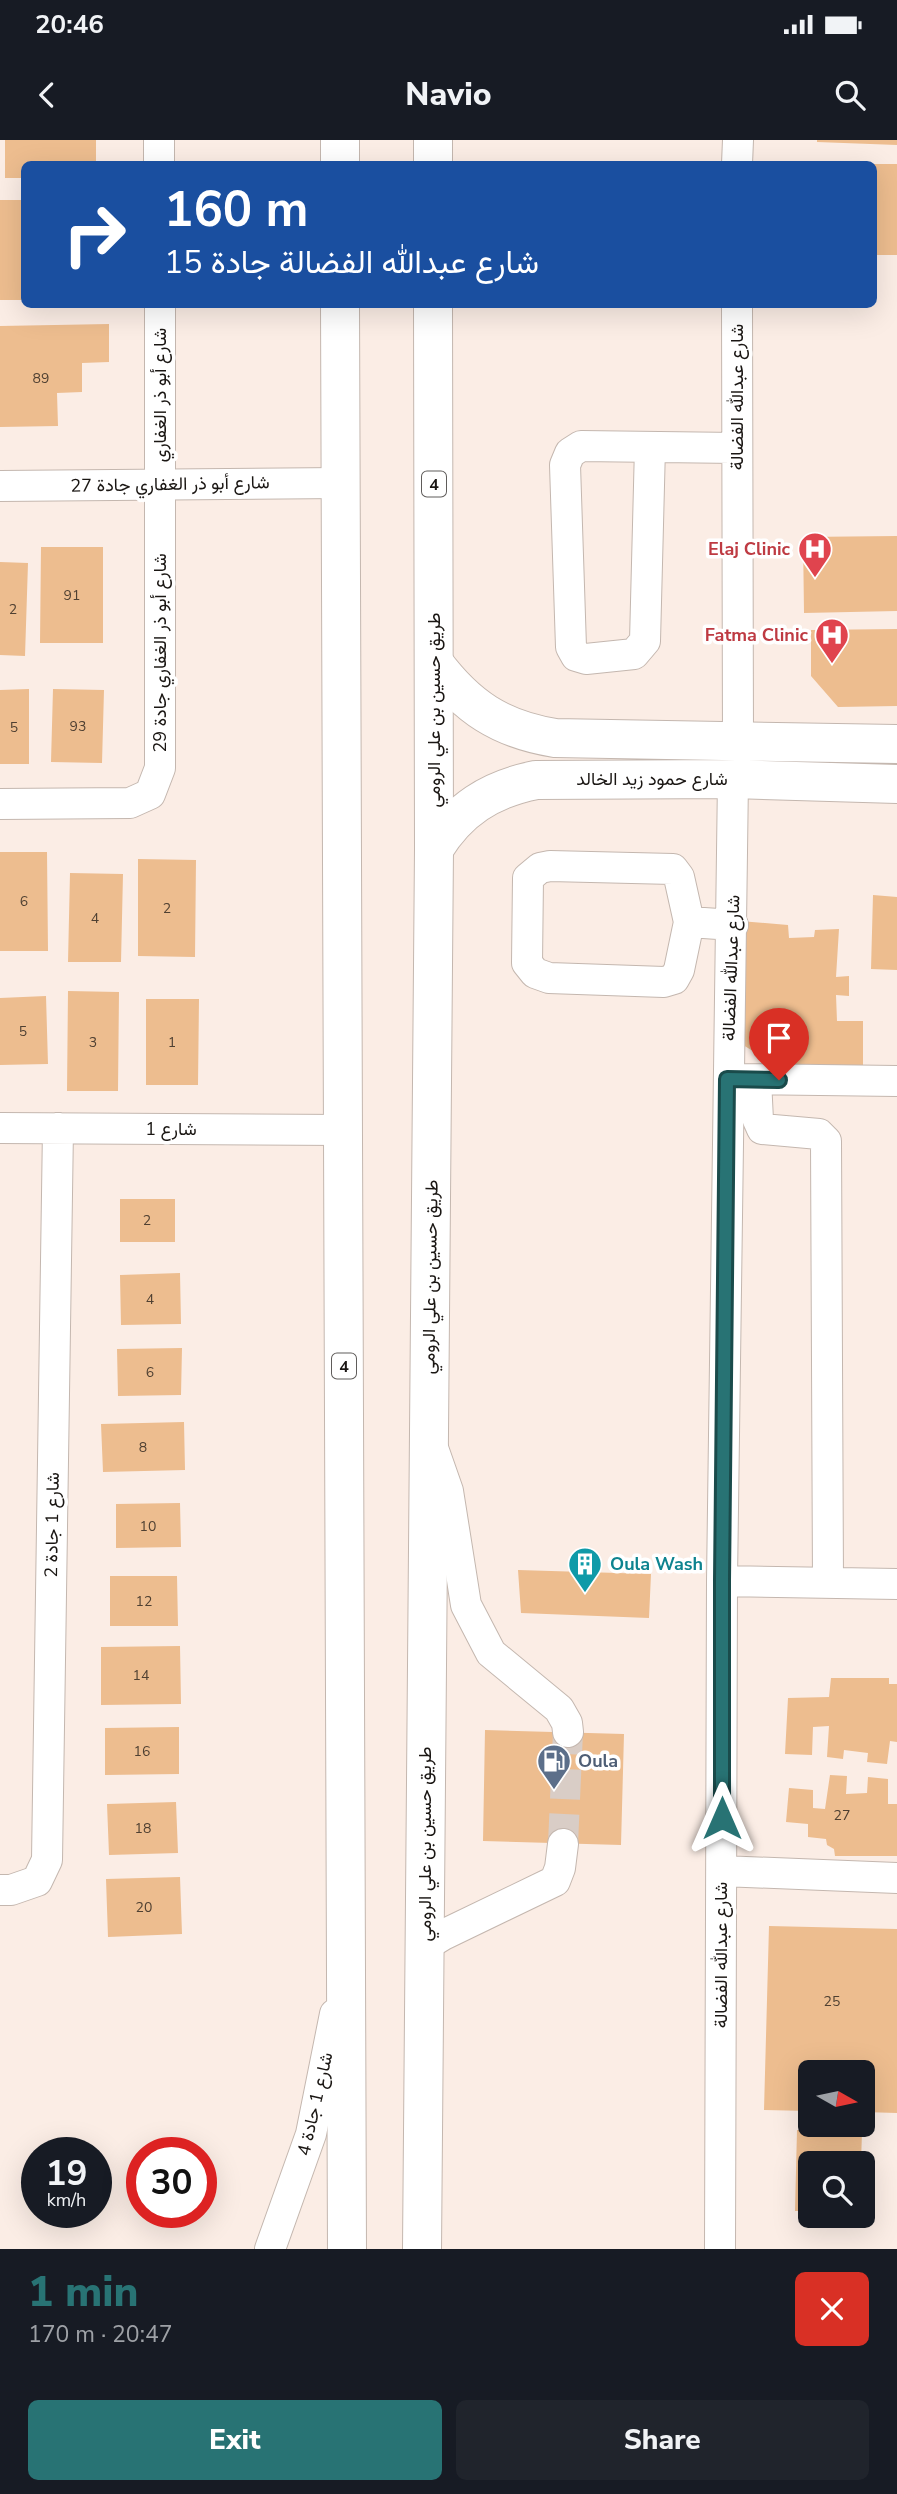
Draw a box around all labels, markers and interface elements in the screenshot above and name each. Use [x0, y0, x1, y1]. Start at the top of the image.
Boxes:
text: 20:46 [35, 7, 104, 42]
text: Navio [405, 73, 492, 116]
icon: back [28, 76, 66, 114]
icon: search [831, 76, 869, 114]
text: 160 m [164, 176, 308, 243]
icon: right [49, 189, 140, 280]
text: شارع عبدالله الفضالة جادة 15 [164, 241, 539, 284]
street label: شارع عبدالله الفضالة [725, 324, 749, 470]
street label: شارع أبو ذر الغفاري [148, 328, 175, 462]
house number: 89 [33, 369, 49, 388]
street label: شارع أبو ذر الغفاري جادة 27 [70, 470, 270, 501]
road number: 4 [422, 472, 446, 496]
hospital icon: Elaj Clinic [796, 530, 834, 579]
place label: Elaj Clinic [708, 537, 790, 561]
street label: شارع أبو ذر الغفاري جادة 29 [148, 553, 175, 753]
house number: 91 [64, 586, 80, 605]
house number: 2 [9, 600, 17, 619]
street label: طريق حسين بن علي الرومي [422, 613, 449, 807]
hospital icon: Fatma Clinic [813, 616, 851, 665]
place label: Fatma Clinic [705, 623, 808, 647]
house number: 93 [70, 717, 86, 736]
house number: 5 [10, 718, 18, 737]
street label: شارع حمود زيد الخالد [576, 767, 728, 791]
house number: 6 [20, 892, 28, 911]
street label: شارع عبدالله الفضالة [716, 894, 746, 1042]
house number: 2 [163, 899, 171, 918]
house number: 4 [91, 909, 99, 928]
pin [749, 1008, 809, 1080]
icon: arrive [760, 1019, 798, 1057]
house number: 5 [19, 1022, 27, 1041]
house number: 3 [89, 1033, 97, 1052]
house number: 1 [168, 1033, 176, 1052]
street label: شارع 1 [145, 1117, 197, 1141]
street label: طريق حسين بن علي الرومي [416, 1179, 447, 1375]
house number: 2 [143, 1211, 151, 1230]
house number: 4 [146, 1290, 154, 1309]
road number: 4 [332, 1354, 356, 1378]
house number: 6 [146, 1363, 154, 1382]
house number: 8 [139, 1438, 147, 1457]
street label: شارع 1 جادة 2 [39, 1472, 65, 1578]
house number: 10 [140, 1517, 156, 1536]
building icon: Oula Wash [566, 1545, 604, 1594]
place label: Oula Wash [610, 1552, 703, 1576]
house number: 12 [136, 1592, 152, 1611]
house number: 14 [133, 1666, 149, 1685]
house number: 16 [134, 1742, 150, 1761]
fuel station icon: Oula [535, 1742, 573, 1791]
street label: طريق حسين بن علي الرومي [413, 1747, 440, 1941]
place label: Oula [578, 1749, 618, 1773]
position arrow [685, 1781, 759, 1855]
house number: 27 [834, 1806, 850, 1825]
house number: 18 [135, 1819, 151, 1838]
street label: شارع عبدالله الفضالة [709, 1882, 733, 2028]
house number: 20 [136, 1898, 152, 1917]
house number: 25 [824, 1992, 840, 2011]
street label: شارع 1 جادة 4 [291, 2050, 339, 2158]
north arrow [798, 2060, 875, 2137]
map controls [798, 2060, 875, 2228]
speed limit sign: 30 [126, 2137, 217, 2228]
text: 19 [45, 2150, 88, 2197]
button: search [798, 2151, 875, 2228]
text: km/h [47, 2188, 86, 2212]
text: 1 min [28, 2264, 138, 2321]
button: close [795, 2272, 869, 2346]
text: 170 m · 20:47 [28, 2319, 173, 2350]
button: Exit [28, 2400, 442, 2480]
button: Share [456, 2400, 869, 2480]

